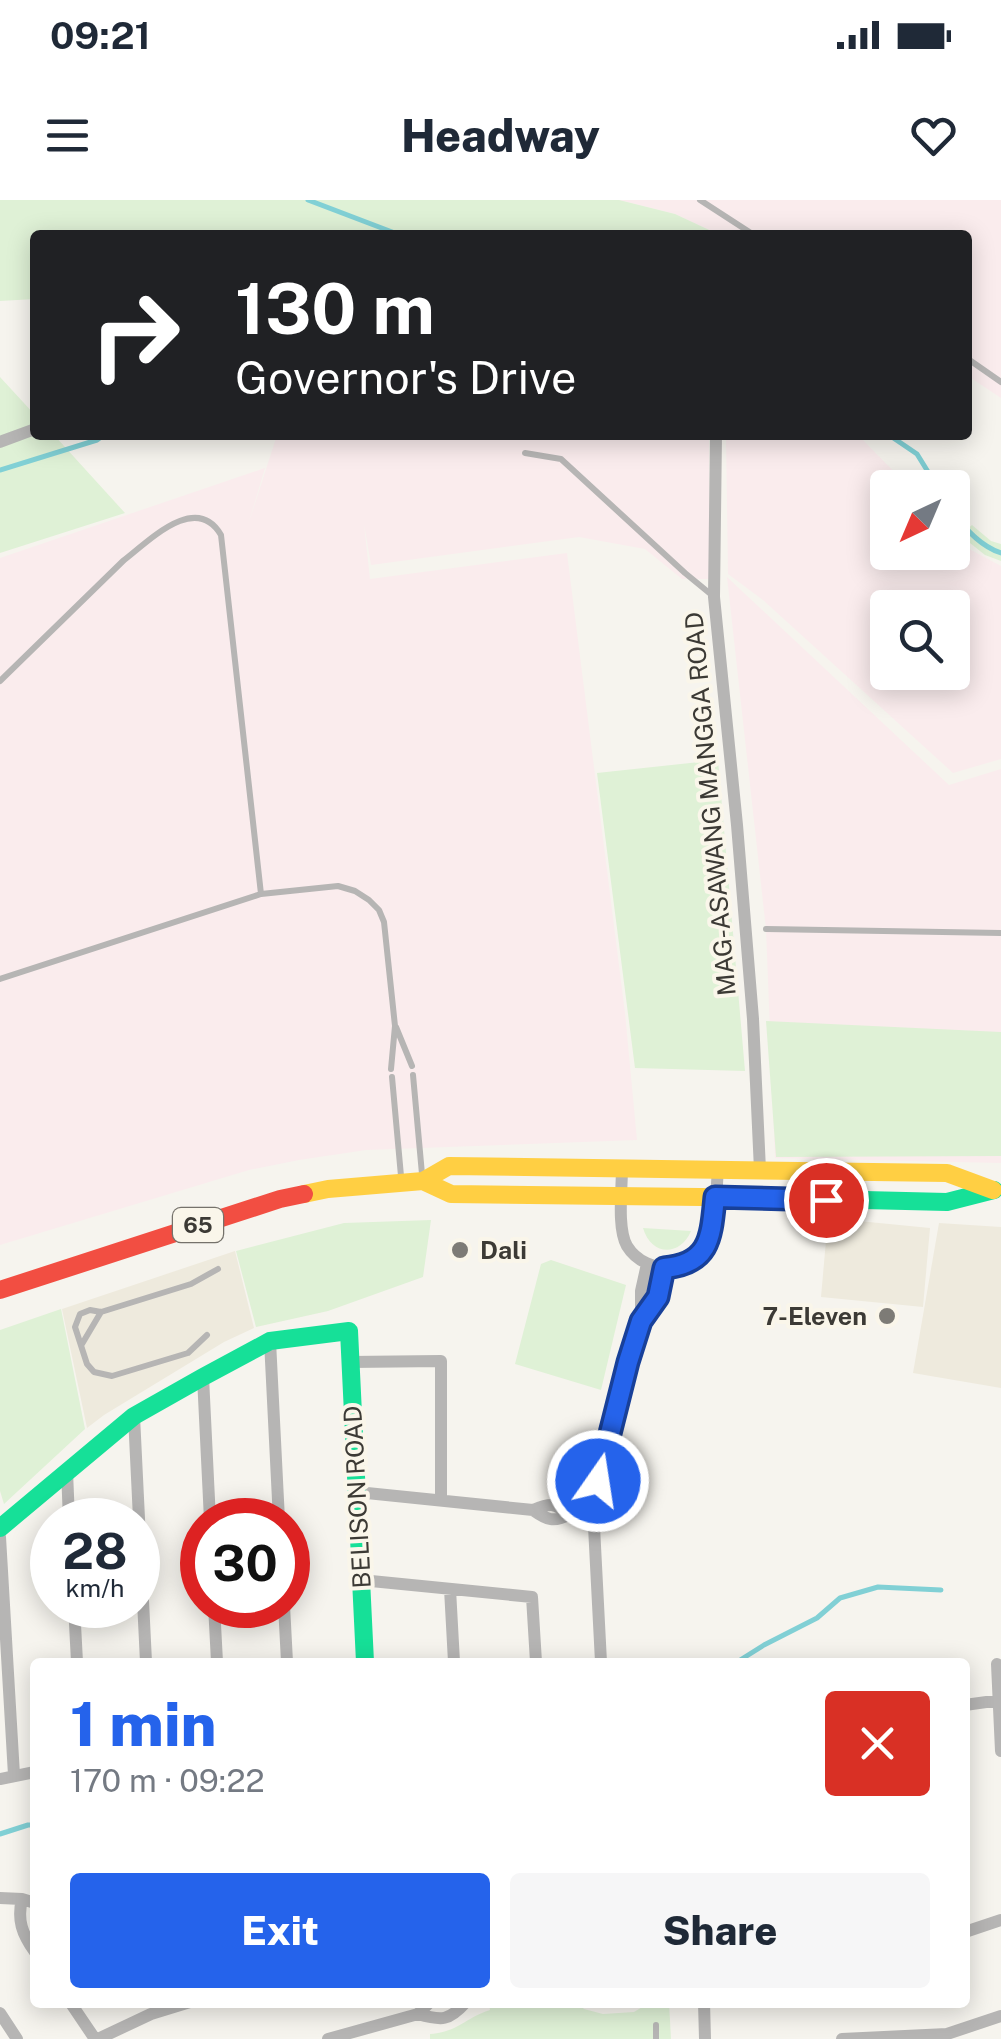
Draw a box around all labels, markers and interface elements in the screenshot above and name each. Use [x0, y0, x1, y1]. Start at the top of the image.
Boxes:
text: 09:21 [50, 13, 151, 58]
icon: menu [40, 108, 95, 163]
icon: heart [906, 108, 961, 163]
text: Headway [401, 109, 600, 162]
text: 130 m [235, 267, 435, 350]
icon: right [70, 270, 200, 400]
text: Governor's Drive [235, 351, 577, 404]
north arrow [870, 470, 970, 570]
map controls [870, 470, 970, 690]
button: search [870, 590, 970, 690]
street label: MAG-ASAWANG MANGGA ROAD [678, 611, 742, 997]
pin [784, 1158, 869, 1243]
icon: arrive [799, 1173, 854, 1228]
road number: 65 [173, 1208, 223, 1242]
place label: Dali [480, 1235, 527, 1265]
marker: Dali [449, 1239, 471, 1261]
place label: 7-Eleven [762, 1301, 867, 1331]
marker: 7-Eleven [876, 1305, 898, 1327]
street label: BELISON ROAD [337, 1405, 377, 1589]
position arrow [546, 1429, 650, 1533]
speed limit sign: 30 [180, 1498, 310, 1628]
text: 28 [62, 1521, 128, 1580]
text: km/h [66, 1573, 124, 1603]
text: 1 min [70, 1689, 217, 1760]
button: close [825, 1691, 930, 1796]
text: 170 m · 09:22 [70, 1762, 265, 1799]
button: Exit [70, 1873, 490, 1988]
button: Share [510, 1873, 930, 1988]

